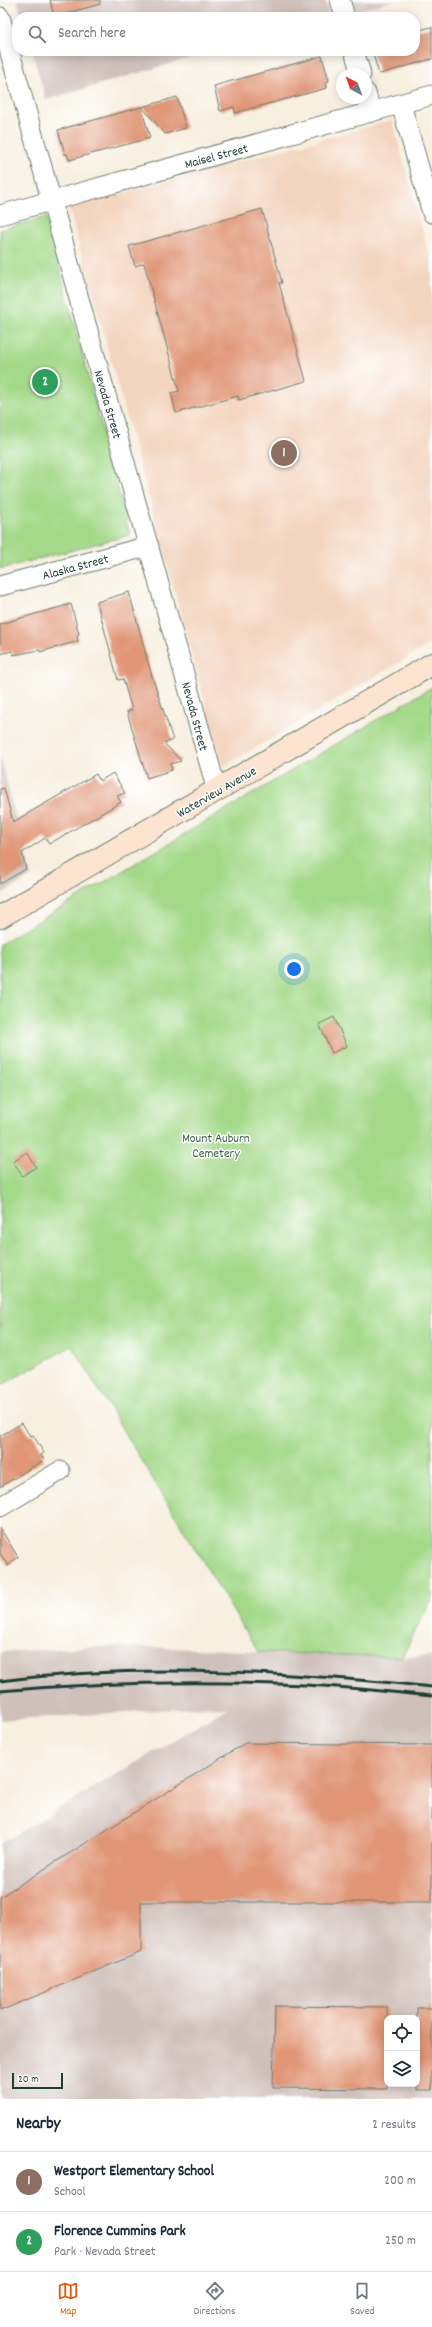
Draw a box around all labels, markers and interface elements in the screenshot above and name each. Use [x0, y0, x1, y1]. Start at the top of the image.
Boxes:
search box [12, 12, 420, 56]
icon: search [26, 23, 48, 45]
text: Search here [58, 23, 126, 45]
north arrow [336, 68, 372, 104]
street label: Maisel Street [183, 140, 251, 175]
pin: 2 [32, 367, 58, 397]
street label: Nevada Street [88, 368, 125, 441]
pin: 1 [271, 438, 297, 468]
street label: Alaska Street [40, 550, 111, 586]
street label: Nevada Street [175, 680, 212, 753]
street label: Waterview Avenue [174, 762, 261, 824]
your location [284, 959, 304, 979]
park label: Mount Auburn Cemetery [182, 1130, 250, 1164]
map controls [384, 2015, 420, 2087]
button: locate [384, 2015, 420, 2051]
button: layers [384, 2051, 420, 2087]
scale bar [12, 2071, 63, 2090]
text: 20 m [18, 2072, 39, 2088]
text: Nearby [16, 2113, 60, 2137]
text: 2 results [372, 2116, 416, 2135]
text: Westport Elementary School [54, 2161, 214, 2183]
text: 1 [28, 2172, 30, 2191]
text: 200 m [384, 2172, 416, 2191]
text: School [54, 2183, 86, 2202]
text: Florence Cummins Park [54, 2221, 186, 2243]
text: 2 [26, 2232, 32, 2251]
text: 250 m [385, 2232, 416, 2251]
text: Park · Nevada Street [54, 2243, 156, 2262]
tab: Map [57, 2280, 79, 2320]
tab: Directions [194, 2280, 236, 2320]
tab: Saved [350, 2280, 375, 2320]

